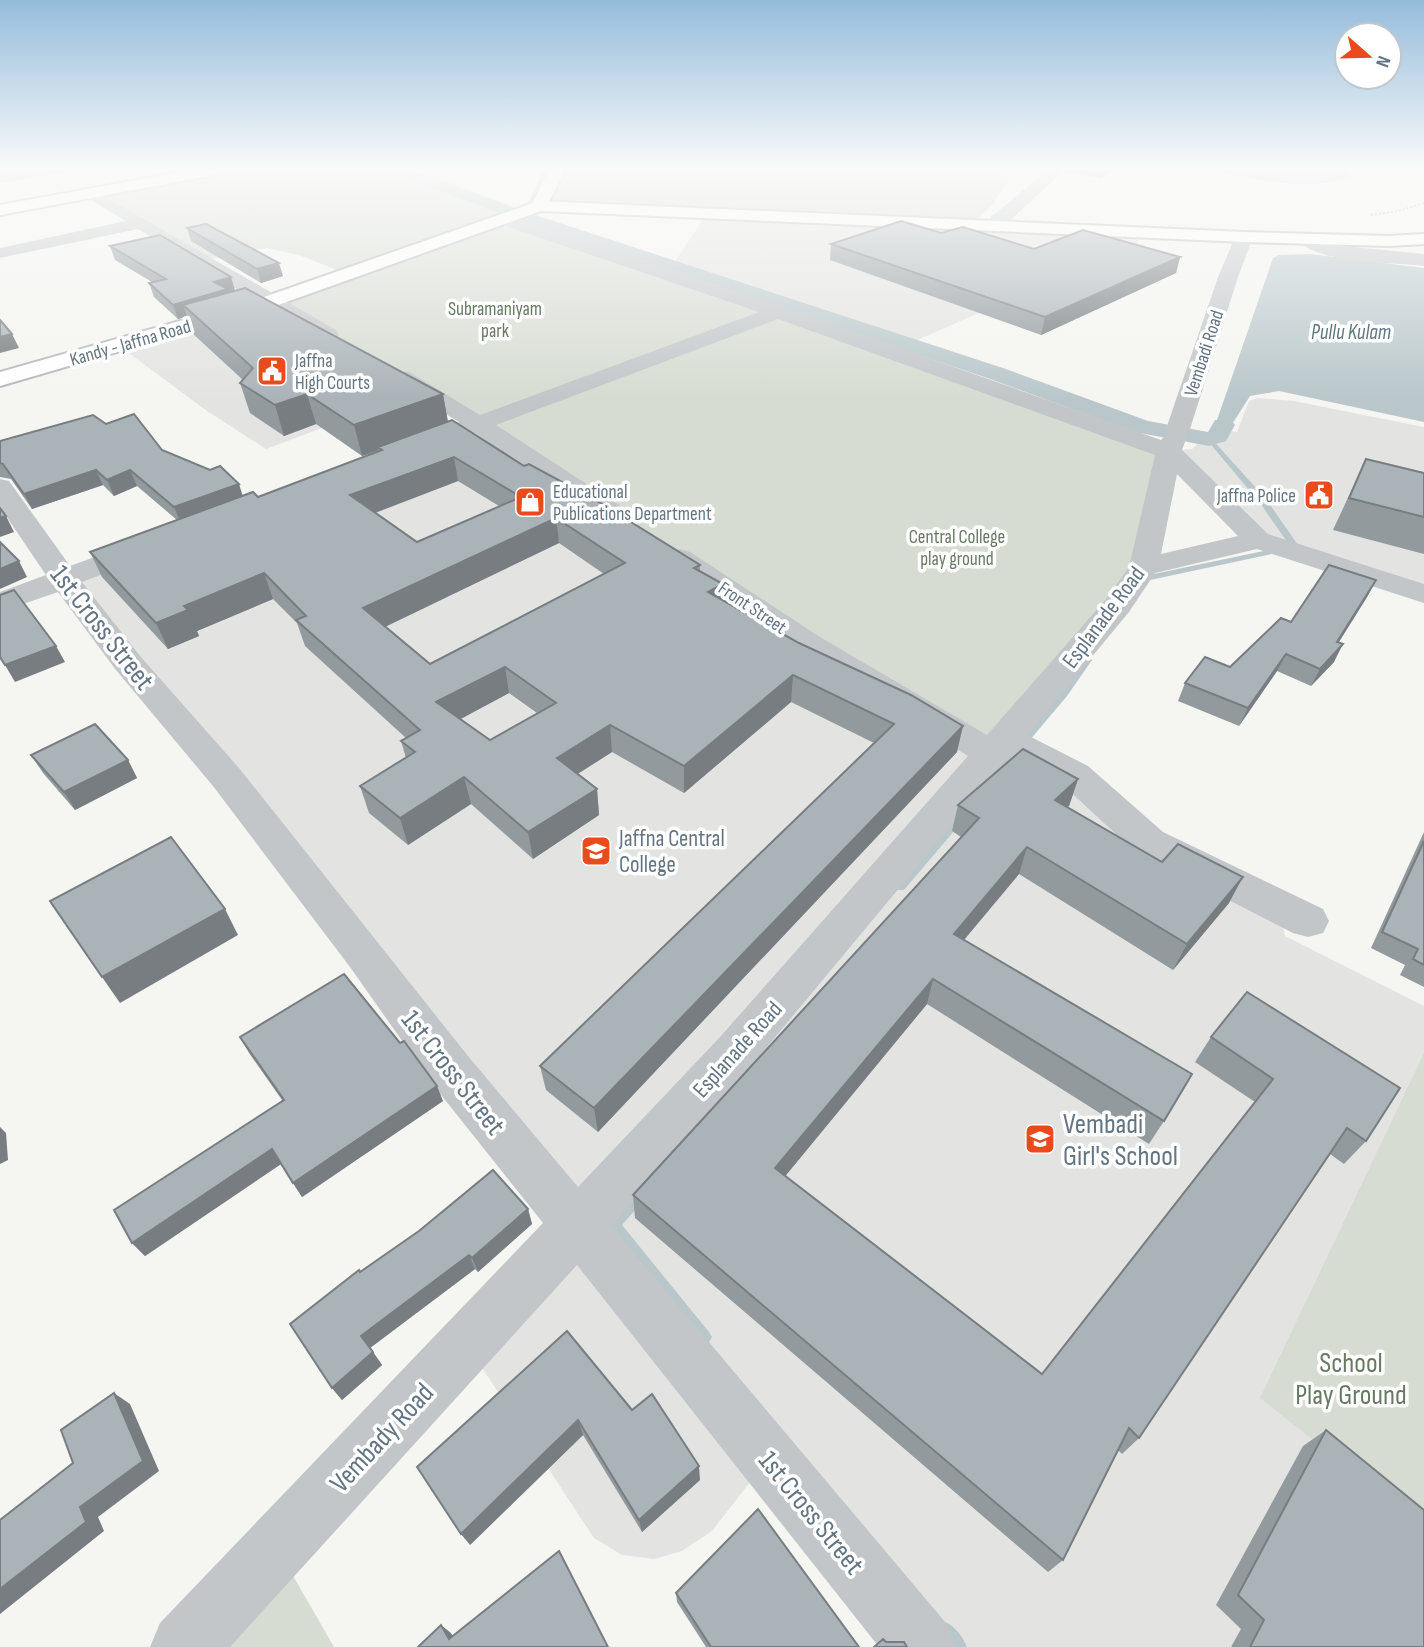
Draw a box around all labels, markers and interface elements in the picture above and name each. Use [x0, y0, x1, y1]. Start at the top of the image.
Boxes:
north arrow [1333, 21, 1403, 91]
text: N [1370, 53, 1395, 70]
park label: Subramaniyam park [448, 298, 542, 343]
street label: Vembadi Road [1180, 308, 1229, 399]
street label: Kandy - Jaffna Road [67, 315, 193, 372]
water label: Pullu Kulam [1311, 320, 1391, 345]
place label: Jaffna High Courts [294, 350, 370, 395]
public building icon: Jaffna High Courts [255, 354, 289, 388]
public building icon: Jaffna Police [1302, 478, 1336, 512]
place label: Educational Publications Department [553, 481, 712, 526]
shop icon: Educational Publications Department [513, 485, 547, 519]
place label: Jaffna Police [1216, 485, 1296, 508]
park label: Central College play ground [909, 526, 1005, 571]
street label: 1st Cross Street [43, 559, 161, 697]
street label: Esplanade Road [1057, 561, 1151, 674]
street label: Front Street [714, 577, 791, 640]
place label: Jaffna Central College [618, 825, 725, 879]
school or university icon: Jaffna Central College [579, 834, 613, 868]
street label: Esplanade Road [687, 996, 788, 1104]
street label: 1st Cross Street [394, 1004, 512, 1142]
place label: Vembadi Girl's School [1063, 1108, 1178, 1173]
school or university icon: Vembadi Girl's School [1023, 1122, 1057, 1156]
park label: School Play Ground [1295, 1347, 1407, 1412]
street label: Vembady Road [323, 1377, 441, 1499]
street label: 1st Cross Street [751, 1445, 870, 1581]

